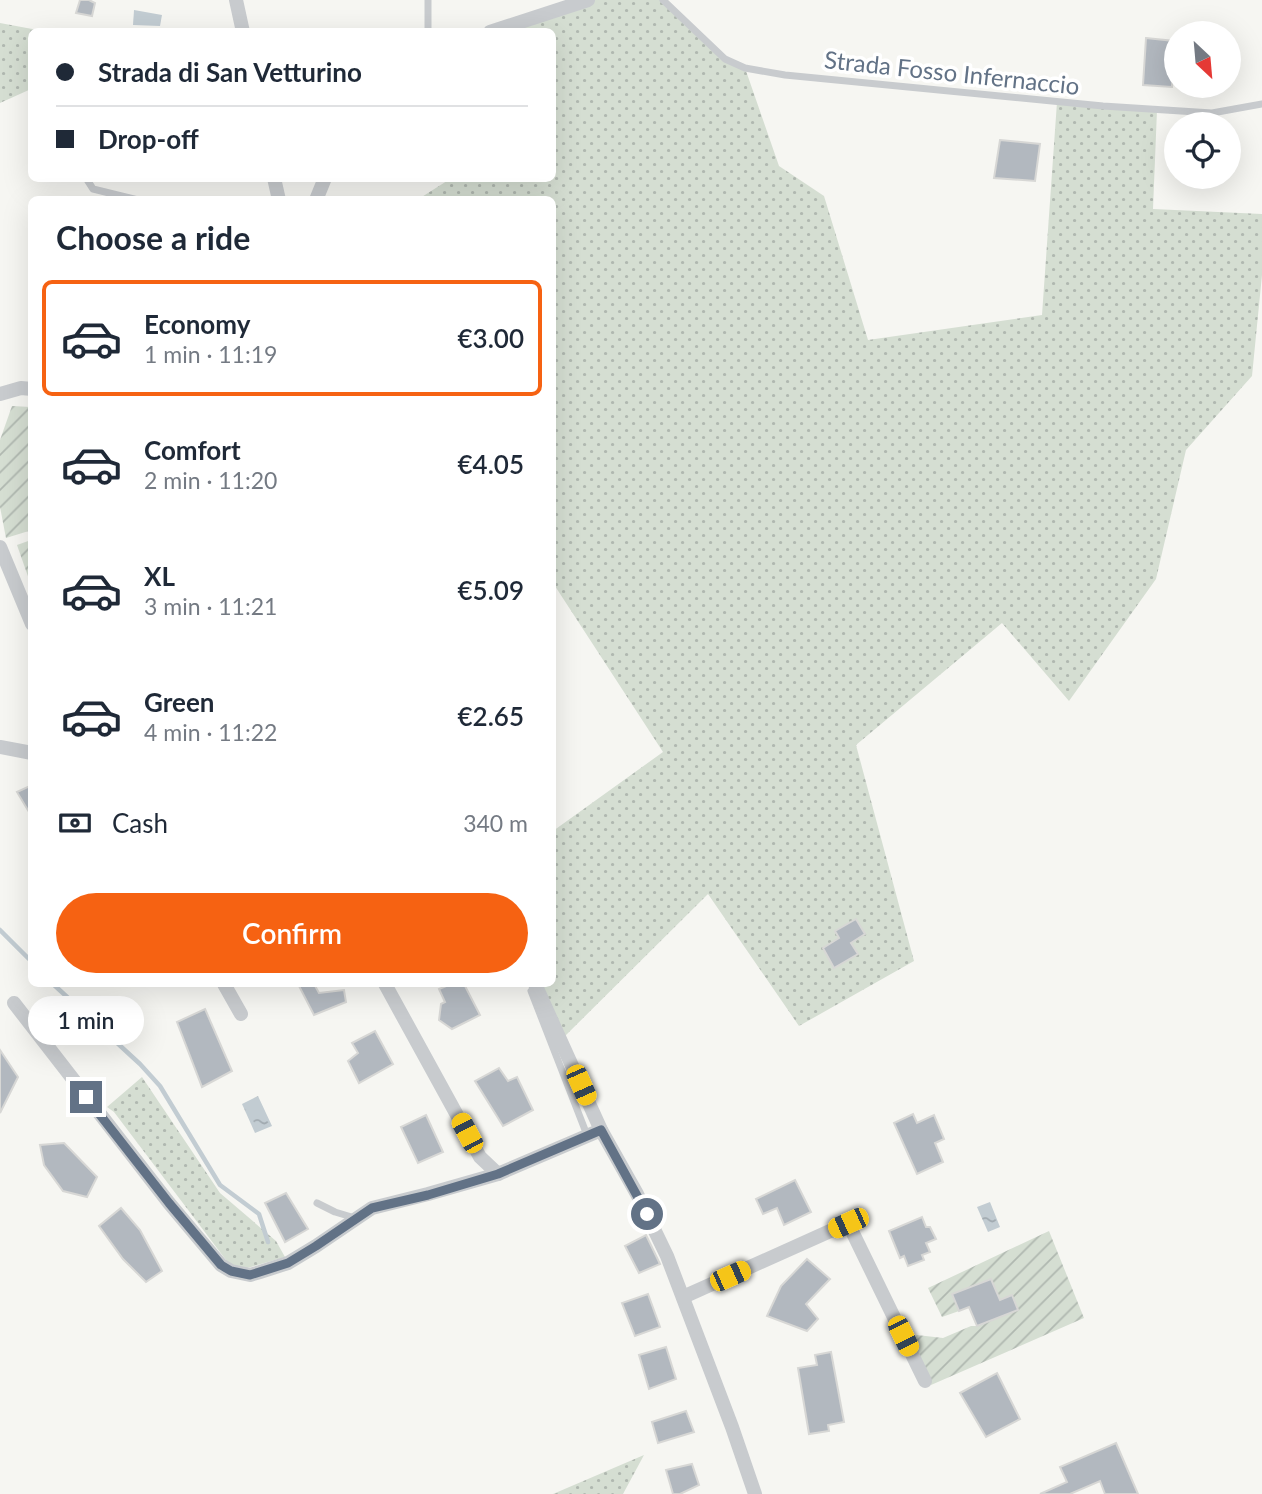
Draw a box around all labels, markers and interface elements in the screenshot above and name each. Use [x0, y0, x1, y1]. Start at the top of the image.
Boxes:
north arrow [1164, 21, 1241, 98]
map controls [1164, 21, 1241, 189]
street label: Strada Fosso Infernaccio [823, 44, 1081, 100]
text: Strada di San Vetturino [98, 56, 362, 88]
button: locate [1164, 112, 1241, 189]
text: Drop-off [98, 123, 199, 155]
text: Choose a ride [56, 218, 250, 257]
icon: car [60, 307, 123, 370]
text: Economy [144, 308, 250, 340]
text: €3.00 [458, 322, 524, 354]
text: 1 min · 11:19 [144, 340, 277, 368]
icon: car [60, 433, 123, 496]
text: Comfort [144, 434, 241, 466]
text: €4.05 [458, 448, 524, 480]
text: 2 min · 11:20 [144, 466, 277, 494]
icon: car [60, 559, 123, 622]
text: XL [144, 560, 175, 592]
text: €5.09 [458, 574, 524, 606]
text: 3 min · 11:21 [144, 592, 277, 620]
icon: car [60, 685, 123, 748]
text: Green [144, 686, 214, 718]
text: €2.65 [458, 700, 524, 732]
text: 4 min · 11:22 [144, 718, 277, 746]
icon: cash [56, 804, 94, 842]
text: Cash [112, 807, 168, 839]
text: 340 m [463, 809, 528, 837]
button: Confirm [56, 893, 528, 973]
callout: 1 min [28, 996, 144, 1044]
text: 1 min [58, 1006, 114, 1034]
car [563, 1062, 600, 1108]
route end [70, 1081, 102, 1113]
car [448, 1110, 487, 1156]
route start [631, 1198, 663, 1230]
car [825, 1205, 872, 1241]
car [707, 1258, 754, 1294]
car [885, 1313, 922, 1359]

